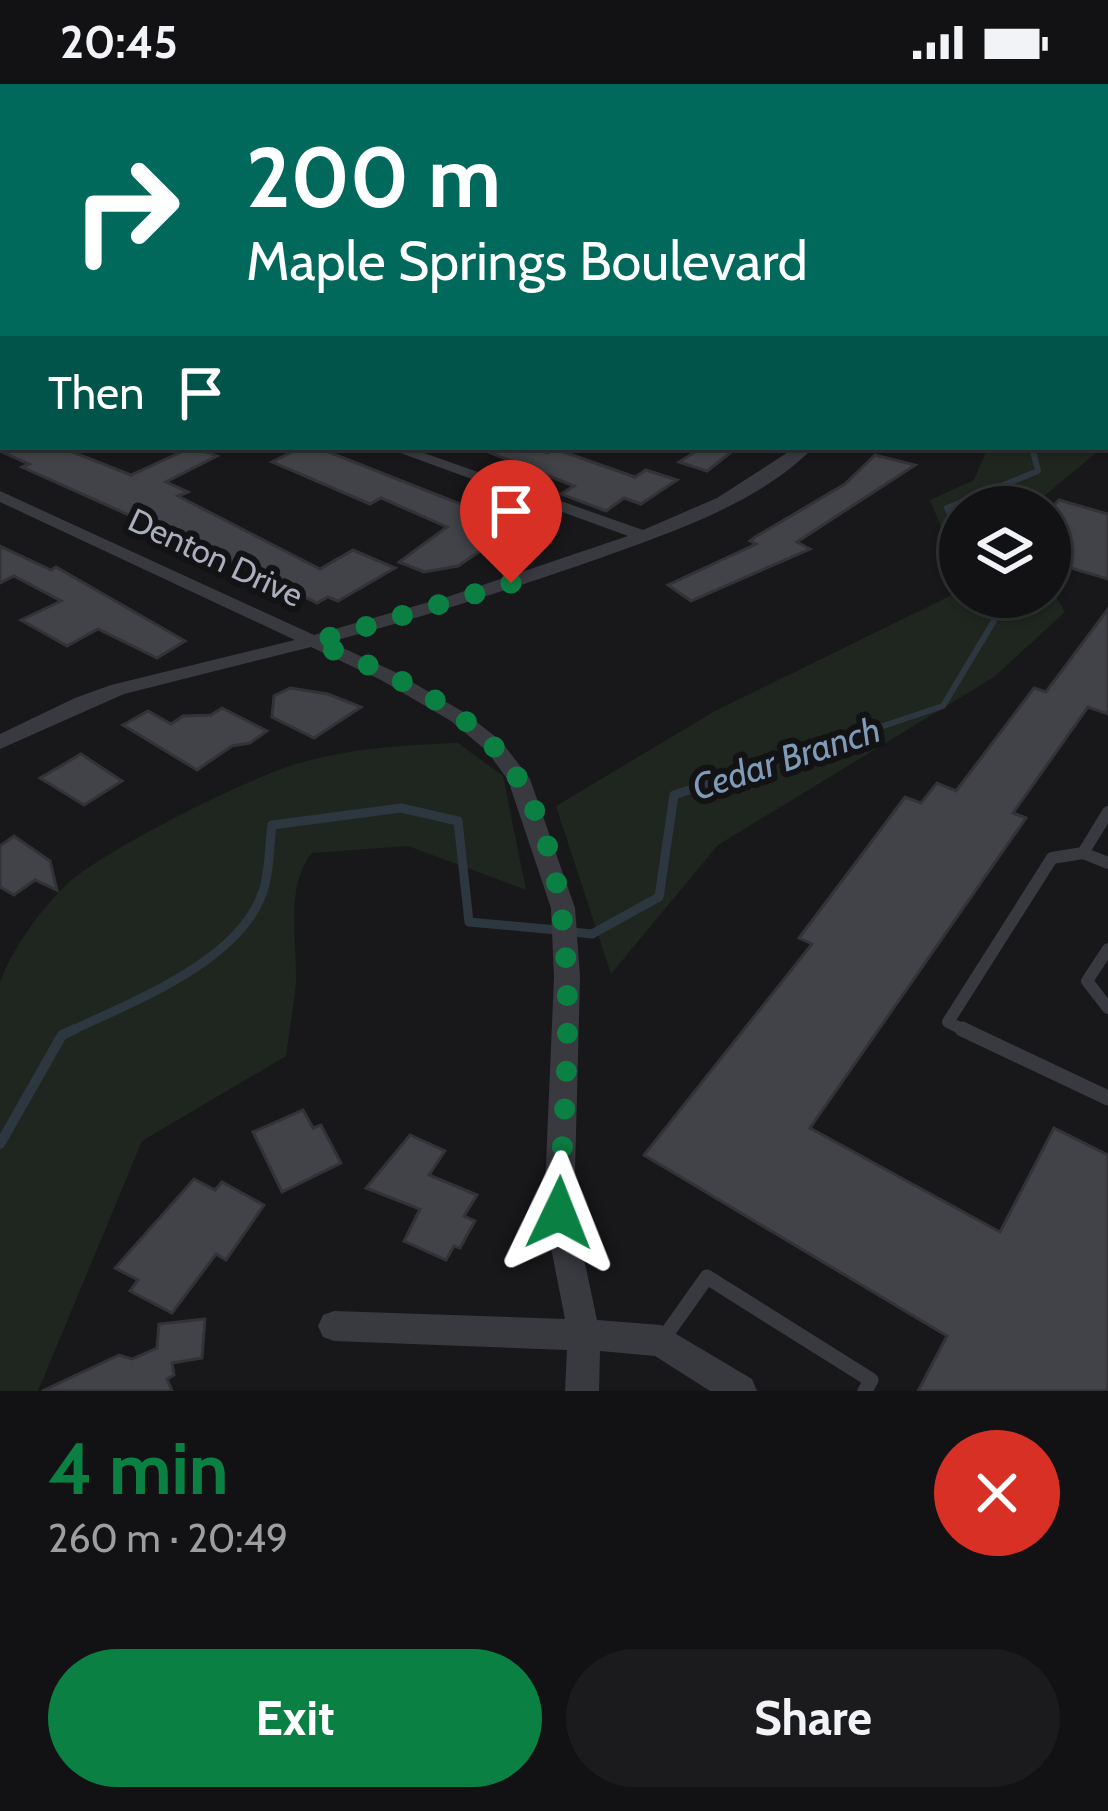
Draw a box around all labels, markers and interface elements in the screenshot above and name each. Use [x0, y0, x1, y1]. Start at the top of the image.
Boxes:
text: 20:45 [60, 15, 178, 69]
text: 200 m [246, 126, 501, 228]
icon: right [48, 132, 204, 288]
text: Maple Springs Boulevard [246, 228, 808, 294]
icon: arrive [168, 360, 234, 426]
text: Then [48, 366, 144, 420]
pin [460, 460, 562, 583]
icon: arrive [478, 478, 544, 544]
map controls [939, 486, 1071, 618]
button: layers [939, 486, 1071, 618]
street label: Denton Drive [122, 499, 310, 615]
water label: Cedar Branch [686, 707, 886, 809]
position arrow [496, 1150, 622, 1276]
text: 4 min [48, 1425, 229, 1512]
button: close [934, 1430, 1060, 1556]
text: 260 m · 20:49 [48, 1514, 288, 1562]
button: Exit [48, 1649, 542, 1787]
button: Share [566, 1649, 1060, 1787]

